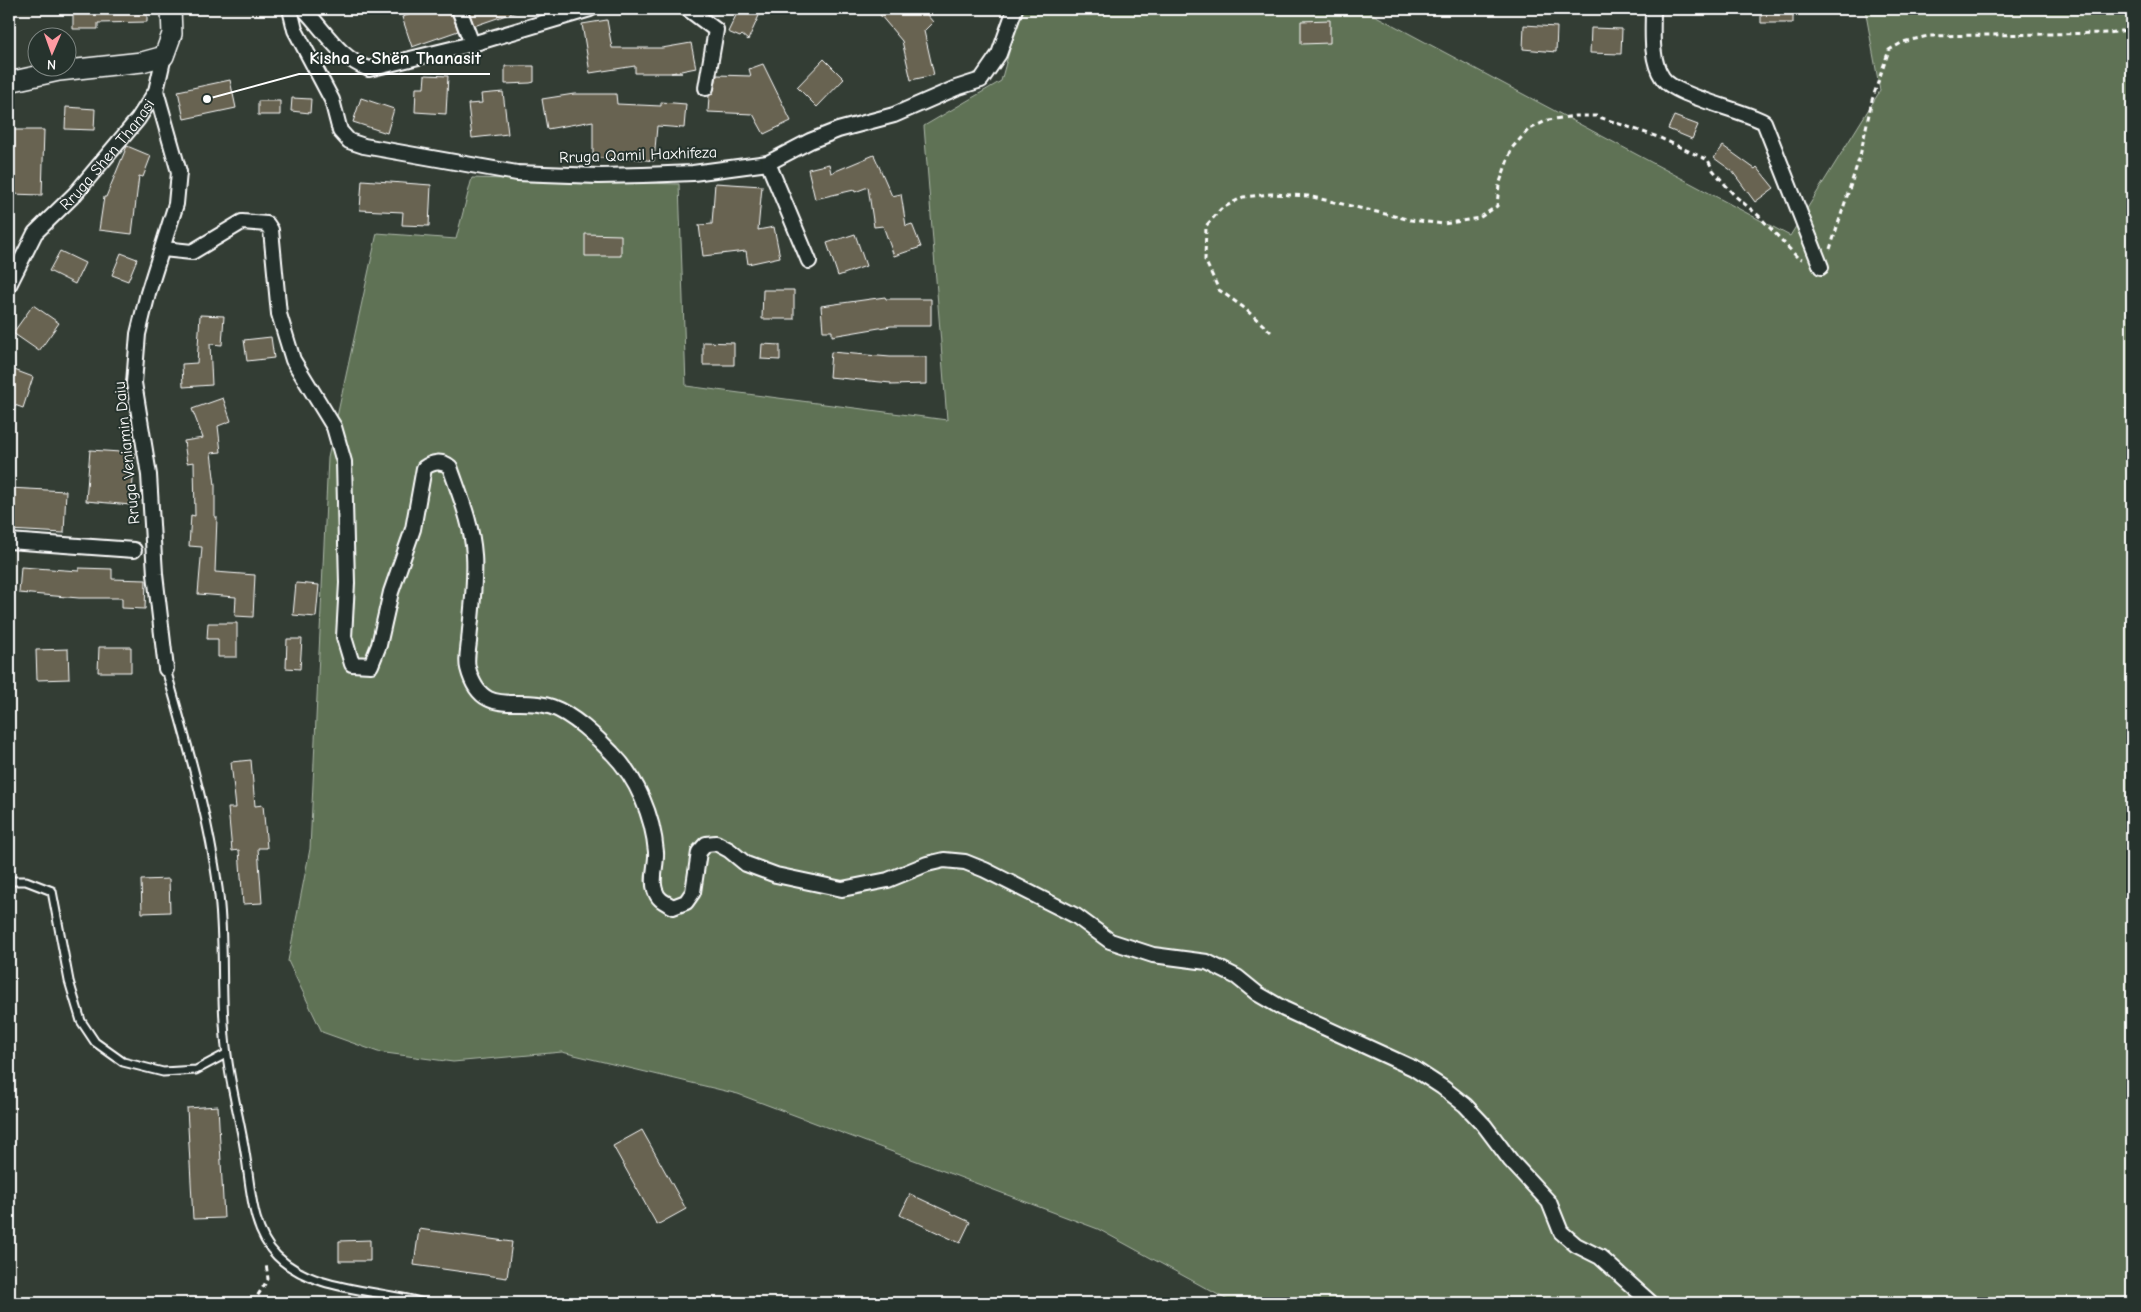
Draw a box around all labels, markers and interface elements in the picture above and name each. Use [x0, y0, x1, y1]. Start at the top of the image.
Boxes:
north arrow [28, 28, 78, 78]
callout: Kisha e Shën Thanasit [299, 41, 490, 74]
text: Kisha e Shën Thanasit [309, 48, 482, 69]
text: N [47, 56, 56, 73]
street label: Rruga Shen Thanasi [56, 96, 158, 214]
street label: Rruga Qamil Haxhifeza [559, 143, 717, 167]
street label: Rruga Veniamin Daiu [111, 380, 143, 525]

